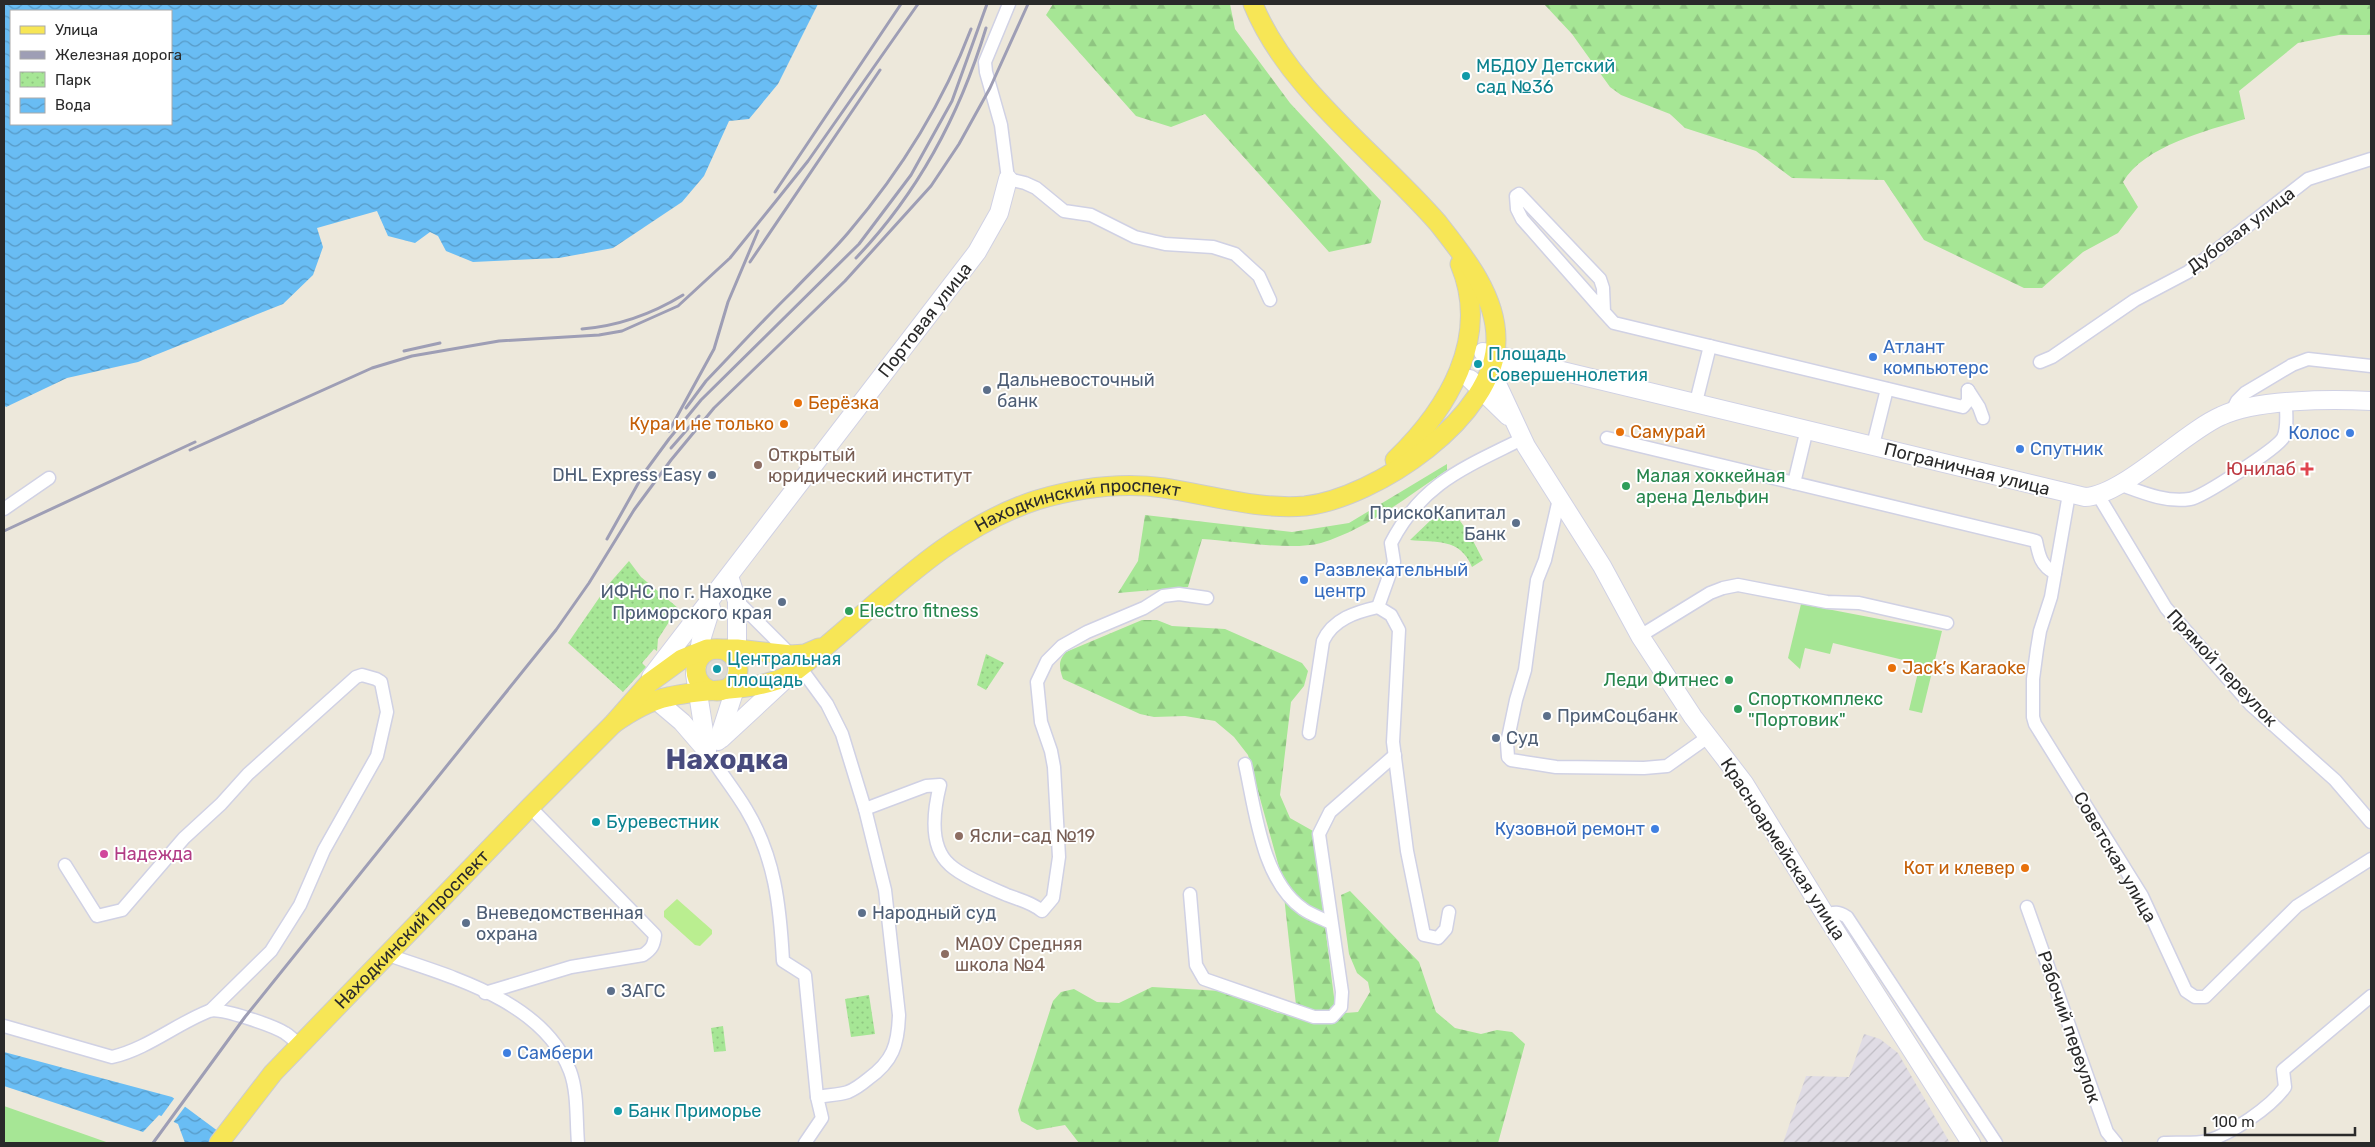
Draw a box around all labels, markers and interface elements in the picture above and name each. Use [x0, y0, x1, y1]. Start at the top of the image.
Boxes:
legend [10, 10, 172, 125]
text: Улица [55, 21, 98, 39]
text: Железная дорога [55, 46, 182, 64]
place label: МБДОУ Детский сад №36 [1476, 55, 1615, 98]
marker: МБДОУ Детский сад №36 [1460, 70, 1472, 82]
text: Парк [55, 71, 91, 89]
text: Вода [55, 96, 91, 114]
street label: Дубовая улица [2183, 182, 2299, 278]
street label: Портовая улица [873, 258, 977, 382]
place label: Атлант компьютерс [1883, 336, 1989, 379]
place label: Площадь Совершеннолетия [1488, 343, 1648, 386]
marker: Атлант компьютерс [1867, 351, 1879, 363]
marker: Площадь Совершеннолетия [1472, 358, 1484, 370]
place label: Дальневосточный банк [997, 369, 1155, 412]
marker: Дальневосточный банк [981, 384, 993, 396]
place label: Берёзка [808, 392, 879, 414]
marker: Берёзка [792, 397, 804, 409]
place label: Кура и не только [629, 413, 774, 435]
marker: Кура и не только [778, 418, 790, 430]
place label: Самурай [1630, 421, 1706, 443]
place label: Колос [2288, 422, 2340, 444]
marker: Самурай [1614, 426, 1626, 438]
marker: Колос [2344, 427, 2356, 439]
street label: Пограничная улица [1882, 438, 2052, 500]
place label: Спутник [2030, 438, 2104, 460]
marker: Спутник [2014, 443, 2026, 455]
place label: Открытый юридический институт [768, 444, 972, 487]
place label: Юнилаб [2226, 458, 2296, 480]
marker: Открытый юридический институт [752, 459, 764, 471]
marker: Юнилаб [2300, 462, 2314, 476]
place label: DHL Express Easy [552, 464, 702, 486]
place label: Малая хоккейная арена Дельфин [1636, 465, 1785, 508]
marker: DHL Express Easy [706, 469, 718, 481]
street label: Находкинский проспект [971, 475, 1182, 537]
marker: Малая хоккейная арена Дельфин [1620, 480, 1632, 492]
place label: ПрискоКапитал Банк [1369, 502, 1506, 545]
marker: ПрискоКапитал Банк [1510, 517, 1522, 529]
place label: Развлекательный центр [1314, 559, 1468, 602]
marker: Развлекательный центр [1298, 574, 1310, 586]
place label: ИФНС по г. Находке Приморского края [600, 581, 772, 624]
marker: ИФНС по г. Находке Приморского края [776, 596, 788, 608]
place label: Electro fitness [859, 600, 979, 622]
marker: Electro fitness [843, 605, 855, 617]
street label: Прямой переулок [2162, 605, 2282, 731]
place label: Центральная площадь [727, 648, 841, 691]
place label: Jack’s Karaoke [1902, 657, 2026, 679]
marker: Jack’s Karaoke [1886, 662, 1898, 674]
marker: Центральная площадь [711, 663, 723, 675]
place label: Леди Фитнес [1603, 669, 1719, 691]
marker: Леди Фитнес [1723, 674, 1735, 686]
place label: Спорткомплекс "Портовик" [1748, 688, 1883, 731]
marker: Спорткомплекс "Портовик" [1732, 703, 1744, 715]
place label: ПримСоцбанк [1557, 705, 1679, 727]
marker: ПримСоцбанк [1541, 710, 1553, 722]
place label: Суд [1506, 727, 1539, 749]
marker: Суд [1490, 732, 1502, 744]
district label: Находка [666, 743, 788, 776]
street label: Красноармейская улица [1716, 754, 1850, 944]
street label: Советская улица [2069, 788, 2161, 926]
place label: Буревестник [606, 811, 719, 833]
marker: Буревестник [590, 816, 602, 828]
place label: Кузовной ремонт [1495, 818, 1645, 840]
marker: Кузовной ремонт [1649, 823, 1661, 835]
place label: Ясли-сад №19 [969, 825, 1095, 847]
marker: Ясли-сад №19 [953, 830, 965, 842]
place label: Надежда [114, 843, 193, 865]
street label: Находкинский проспект [330, 845, 493, 1014]
marker: Надежда [98, 848, 110, 860]
place label: Кот и клевер [1904, 857, 2015, 879]
marker: Кот и клевер [2019, 862, 2031, 874]
place label: Вневедомственная охрана [476, 902, 644, 945]
place label: Народный суд [872, 902, 997, 924]
marker: Народный суд [856, 907, 868, 919]
marker: Вневедомственная охрана [460, 917, 472, 929]
place label: МАОУ Средняя школа №4 [955, 933, 1083, 976]
marker: МАОУ Средняя школа №4 [939, 948, 951, 960]
street label: Рабочий переулок [2033, 948, 2105, 1106]
place label: ЗАГС [621, 980, 665, 1002]
marker: ЗАГС [605, 985, 617, 997]
place label: Самбери [517, 1042, 593, 1064]
marker: Самбери [501, 1047, 513, 1059]
place label: Банк Приморье [628, 1100, 761, 1122]
scale bar [2205, 1104, 2355, 1136]
marker: Банк Приморье [612, 1105, 624, 1117]
text: 100 m [2212, 1113, 2254, 1131]

